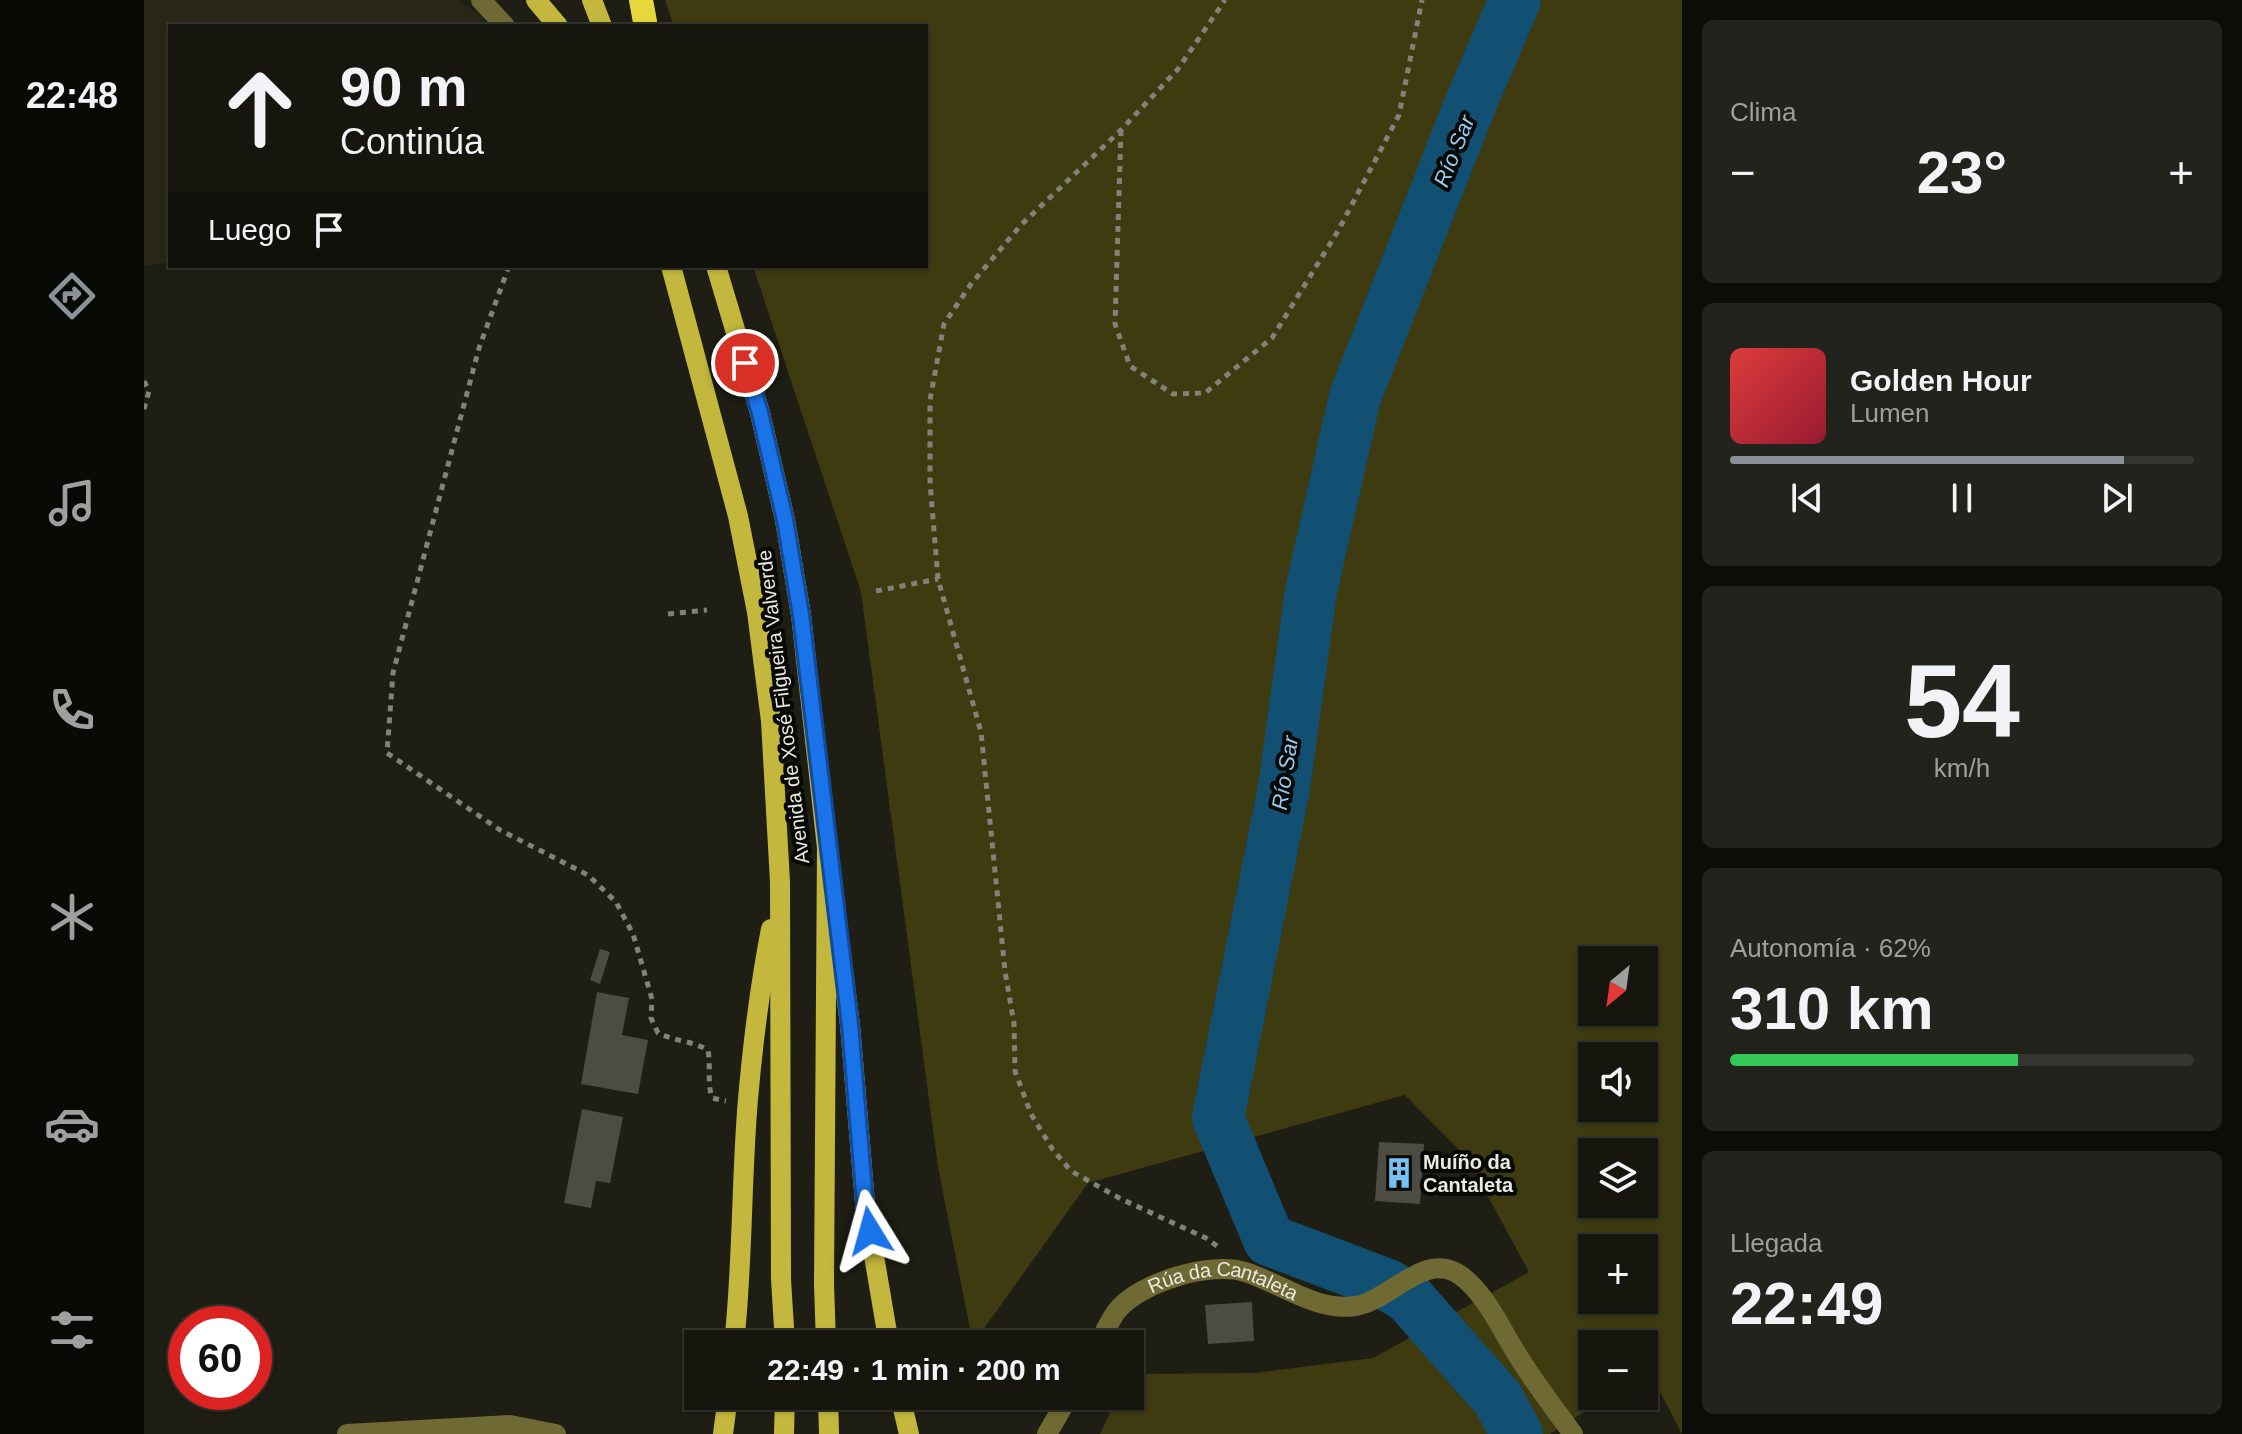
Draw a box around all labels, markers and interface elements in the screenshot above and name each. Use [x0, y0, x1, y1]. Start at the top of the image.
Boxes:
text: 90 m [340, 55, 468, 118]
icon: ahead [208, 56, 312, 160]
text: 22:48 [26, 75, 118, 116]
text: Clima [1730, 97, 1796, 127]
water label: Río Sar [1428, 110, 1480, 190]
text: Continúa [340, 121, 484, 162]
text: 23° [1917, 139, 2007, 206]
text: − [1730, 148, 1756, 197]
text: + [2168, 148, 2194, 197]
icon: arrive [307, 208, 351, 252]
text: Luego [208, 213, 291, 246]
icon: directions [44, 268, 100, 324]
pin [711, 329, 779, 397]
icon: arrive [723, 341, 767, 385]
text: Golden Hour [1850, 364, 2032, 397]
text: Lumen [1850, 398, 1930, 428]
icon: music [44, 475, 100, 531]
icon: previous [1785, 476, 1829, 520]
icon: pause [1940, 476, 1984, 520]
icon: next [2095, 476, 2139, 520]
street label: Avenida de Xosé Filgueira Valverde [753, 549, 813, 865]
text: 54 [1904, 643, 2020, 759]
icon: phone [44, 682, 100, 738]
water label: Río Sar [1267, 733, 1303, 812]
text: km/h [1934, 753, 1990, 783]
icon: climate [44, 889, 100, 945]
text: Autonomía · 62% [1730, 933, 1931, 963]
north arrow [1578, 946, 1658, 1026]
map controls [1578, 946, 1658, 1410]
text: 310 km [1730, 975, 1934, 1042]
button: sound [1578, 1042, 1658, 1122]
icon: car [44, 1096, 100, 1152]
button: layers [1578, 1138, 1658, 1218]
place label: Muíño da Cantaleta [1423, 1151, 1514, 1196]
building icon: Muíño da Cantaleta [1382, 1156, 1416, 1190]
position arrow [828, 1189, 912, 1273]
text: Llegada [1730, 1228, 1823, 1258]
button: + [1578, 1234, 1658, 1314]
street label: Rúa da Cantaleta [1144, 1258, 1302, 1305]
text: 22:49 [1730, 1270, 1883, 1337]
icon: filters [44, 1302, 100, 1358]
speed limit sign: 60 [168, 1306, 272, 1410]
button: − [1578, 1330, 1658, 1410]
text: 22:49 · 1 min · 200 m [767, 1353, 1061, 1386]

